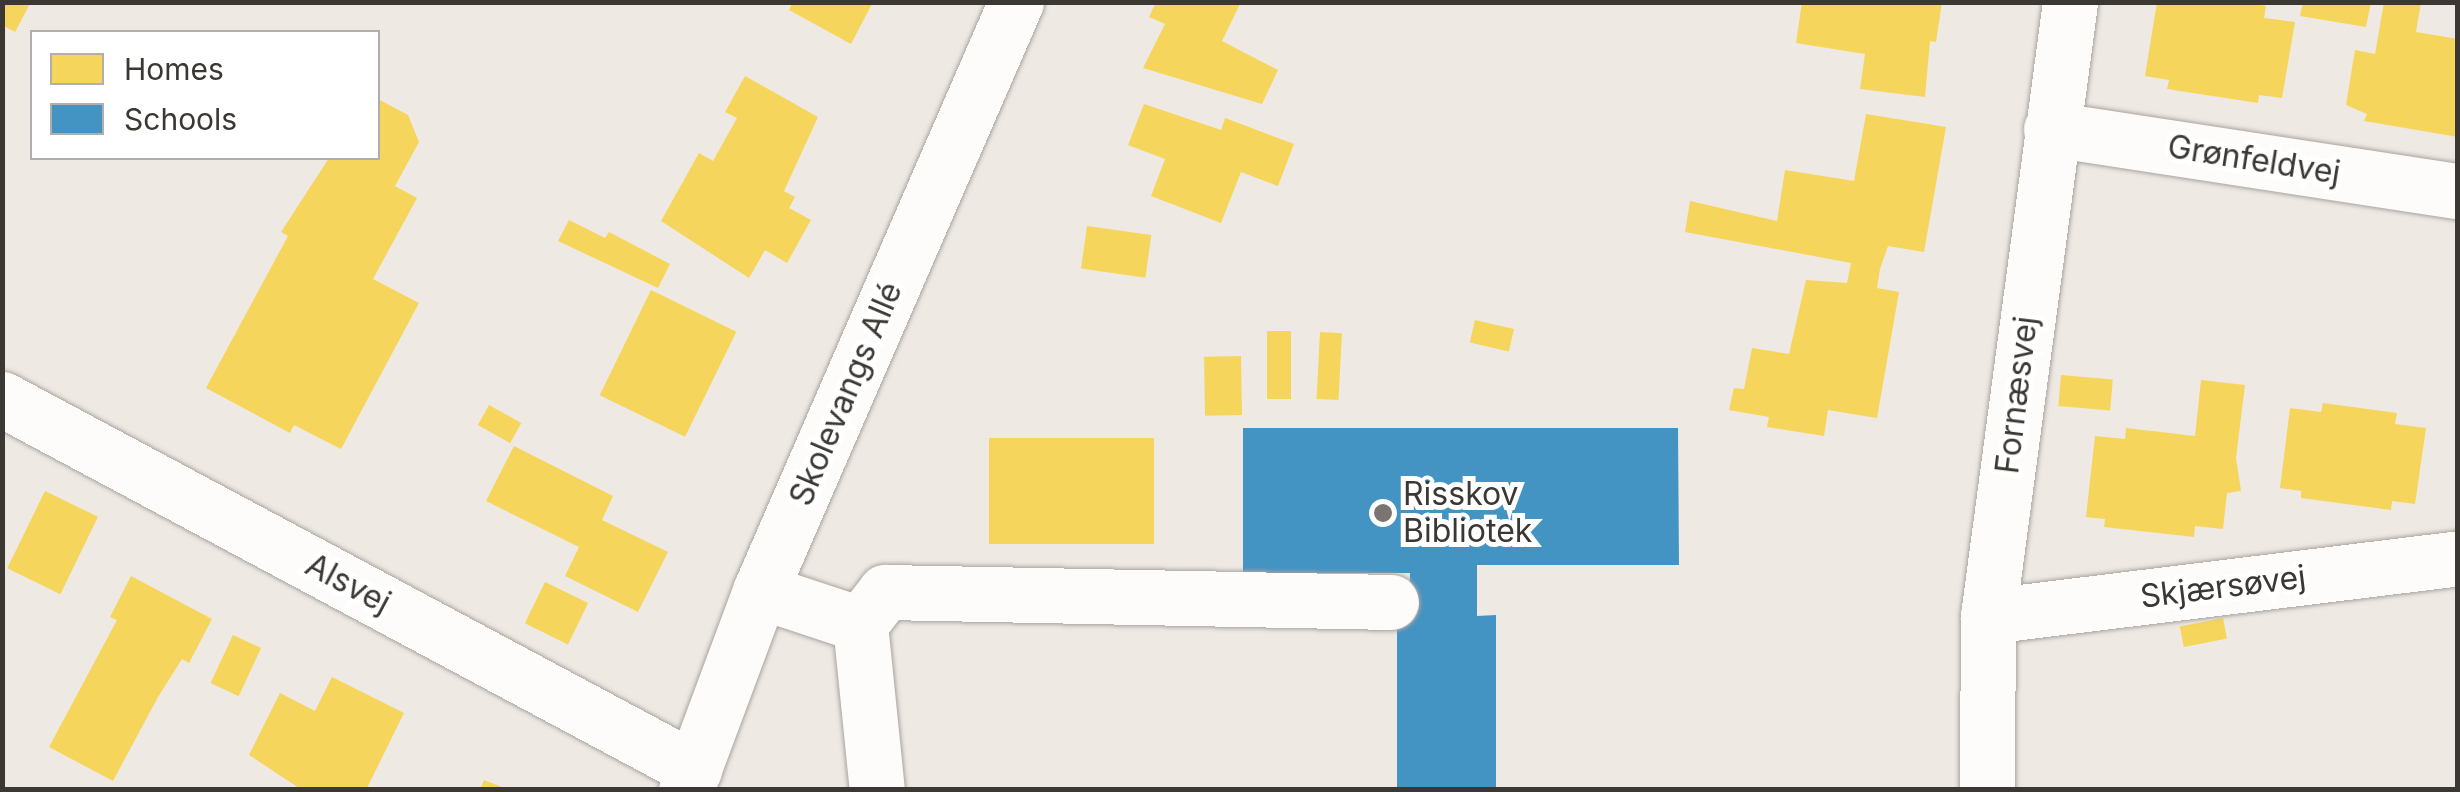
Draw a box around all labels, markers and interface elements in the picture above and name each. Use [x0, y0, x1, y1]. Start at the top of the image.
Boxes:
legend [30, 30, 380, 160]
text: Homes [124, 51, 224, 87]
text: Schools [124, 101, 237, 137]
street label: Grønfeldvej [2165, 127, 2343, 193]
street label: Skolevangs Allé [782, 277, 910, 511]
street label: Fornæsvej [1988, 314, 2046, 476]
place label: Risskov Bibliotek [1403, 476, 1532, 551]
marker: Risskov Bibliotek [1372, 502, 1394, 524]
street label: Alsvej [299, 546, 397, 622]
street label: Skjærsøvej [2138, 558, 2308, 616]

